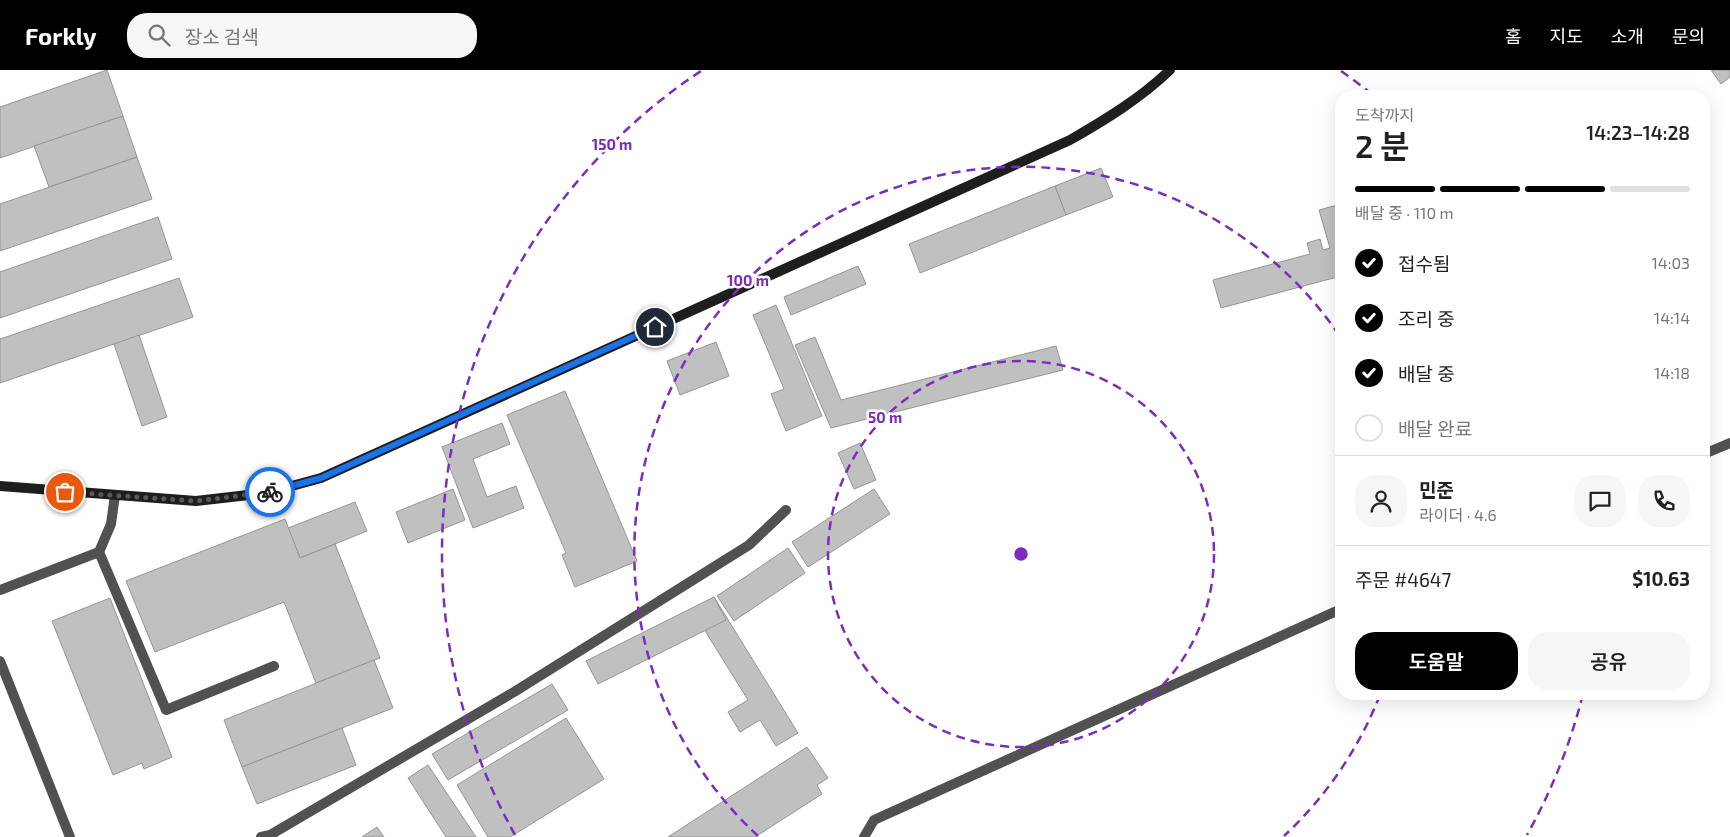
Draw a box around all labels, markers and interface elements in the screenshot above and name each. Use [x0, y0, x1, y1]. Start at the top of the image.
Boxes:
search box [127, 13, 477, 58]
text: Forkly [25, 21, 97, 50]
icon: search [145, 21, 173, 49]
text: 장소 검색 [185, 25, 259, 48]
text: 홈 [1505, 25, 1522, 47]
text: 지도 [1550, 25, 1583, 47]
text: 소개 [1611, 25, 1644, 47]
text: 문의 [1672, 25, 1705, 47]
text: 도착까지 [1355, 105, 1414, 124]
text: 14:23–14:28 [1586, 121, 1690, 144]
text: 2 분 [1355, 126, 1410, 164]
text: 150 m [592, 135, 632, 153]
text: 배달 중 · 110 m [1355, 203, 1454, 222]
icon: check [1355, 249, 1383, 277]
text: 접수됨 [1398, 252, 1450, 275]
text: 14:03 [1651, 253, 1690, 272]
text: 100 m [727, 271, 769, 289]
icon: check [1355, 304, 1383, 332]
pin [634, 306, 676, 348]
text: 조리 중 [1398, 307, 1455, 330]
text: 14:14 [1654, 308, 1690, 327]
icon: home [641, 313, 669, 341]
icon: check [1355, 359, 1383, 387]
text: 배달 중 [1398, 362, 1455, 385]
text: 14:18 [1654, 363, 1690, 382]
text: 50 m [868, 408, 902, 426]
text: 배달 완료 [1398, 417, 1472, 440]
courier [245, 467, 295, 517]
pin [44, 471, 86, 513]
button: person [1355, 475, 1407, 527]
button: chat [1574, 475, 1626, 527]
button: phone [1638, 475, 1690, 527]
icon: bag [51, 478, 79, 506]
icon: bike [256, 478, 284, 506]
text: 민준 [1419, 478, 1454, 501]
text: 라이더 · 4.6 [1419, 505, 1497, 524]
centre of rings [1012, 545, 1030, 563]
text: $10.63 [1632, 567, 1690, 590]
text: 주문 #4647 [1355, 568, 1451, 591]
button: 도움말 [1355, 632, 1518, 690]
button: 공유 [1528, 632, 1690, 690]

